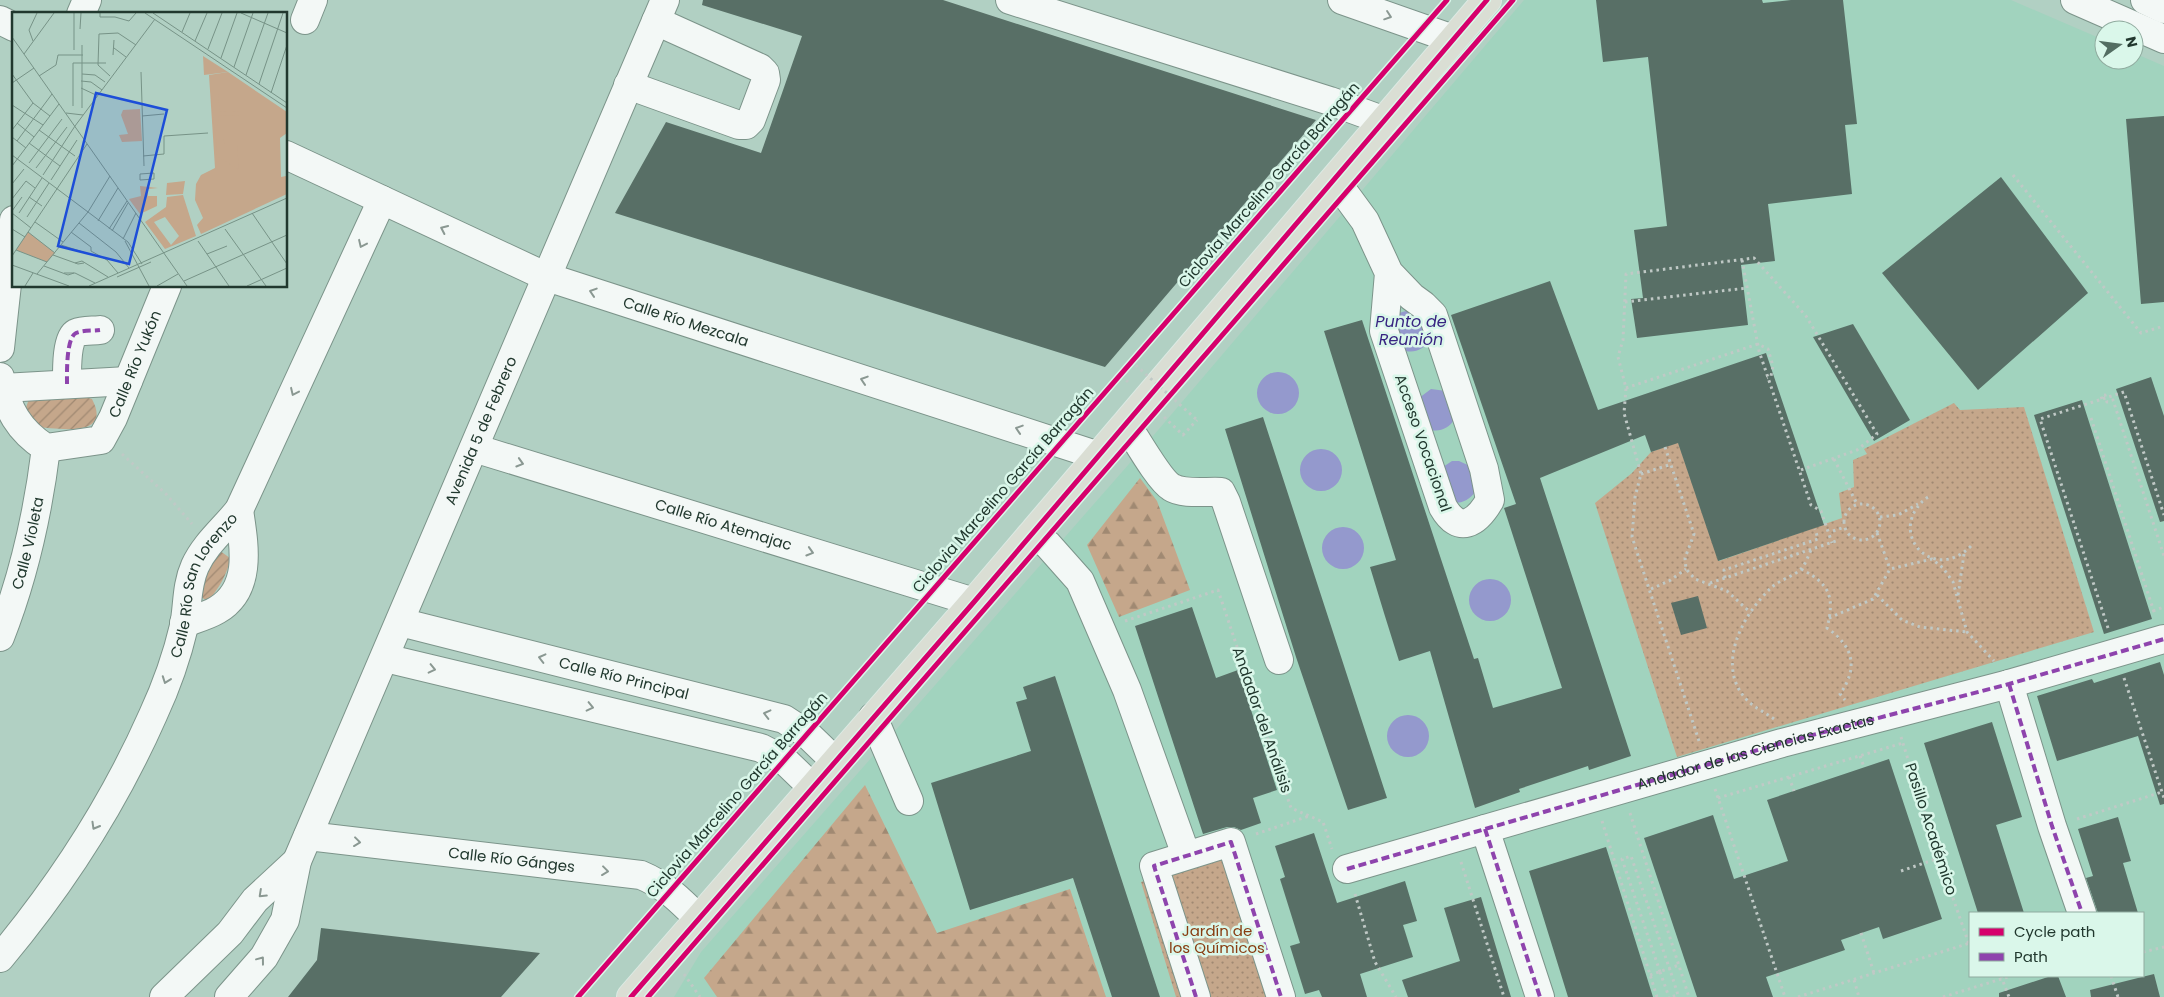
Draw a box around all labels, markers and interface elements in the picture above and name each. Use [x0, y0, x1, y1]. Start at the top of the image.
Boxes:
one-way arrow [1383, 10, 1392, 20]
inset map [12, 12, 288, 288]
north arrow [2094, 20, 2144, 70]
text: N [2121, 34, 2143, 49]
street label: Ciclovia Marcelino García Barragán [1173, 77, 1364, 292]
one-way arrow [440, 225, 449, 235]
one-way arrow [358, 239, 368, 248]
one-way arrow [589, 288, 598, 298]
street label: Calle Río Mezcala [620, 291, 752, 352]
street label: Calle Río Yukón [103, 307, 166, 421]
water label: Punto de Reunión [1375, 310, 1447, 351]
street label: Avenida 5 de Febrero [440, 353, 522, 508]
street label: Acceso Vocacional [1390, 371, 1457, 514]
one-way arrow [861, 375, 869, 385]
street label: Ciclovia Marcelino García Barragán [907, 382, 1098, 597]
one-way arrow [290, 387, 300, 396]
one-way arrow [1015, 425, 1024, 435]
one-way arrow [516, 457, 524, 467]
street label: Calle Río Atemajac [652, 493, 795, 555]
street label: Calle Violeta [6, 495, 49, 592]
street label: Calle Río San Lorenzo [165, 508, 242, 660]
one-way arrow [805, 546, 813, 556]
street label: Andador del Análisis [1228, 644, 1297, 796]
street label: Calle Río Principal [557, 652, 691, 705]
one-way arrow [538, 653, 546, 663]
one-way arrow [428, 663, 437, 674]
one-way arrow [162, 675, 172, 684]
street label: Ciclovia Marcelino García Barragán [641, 687, 832, 902]
one-way arrow [586, 701, 595, 712]
street label: Andador de las Ciencias Exactas [1634, 708, 1876, 794]
one-way arrow [764, 710, 772, 720]
street label: Pasillo Académico [1900, 760, 1963, 898]
one-way arrow [91, 820, 101, 829]
one-way arrow [353, 836, 361, 847]
street label: Calle Río Gánges [447, 841, 576, 877]
one-way arrow [601, 865, 609, 876]
one-way arrow [258, 888, 267, 897]
legend [1969, 912, 2144, 977]
park label: Jardín de los Químicos [1169, 920, 1265, 958]
text: Cycle path [2014, 921, 2095, 942]
text: Path [2014, 946, 2048, 967]
one-way arrow [255, 956, 264, 966]

